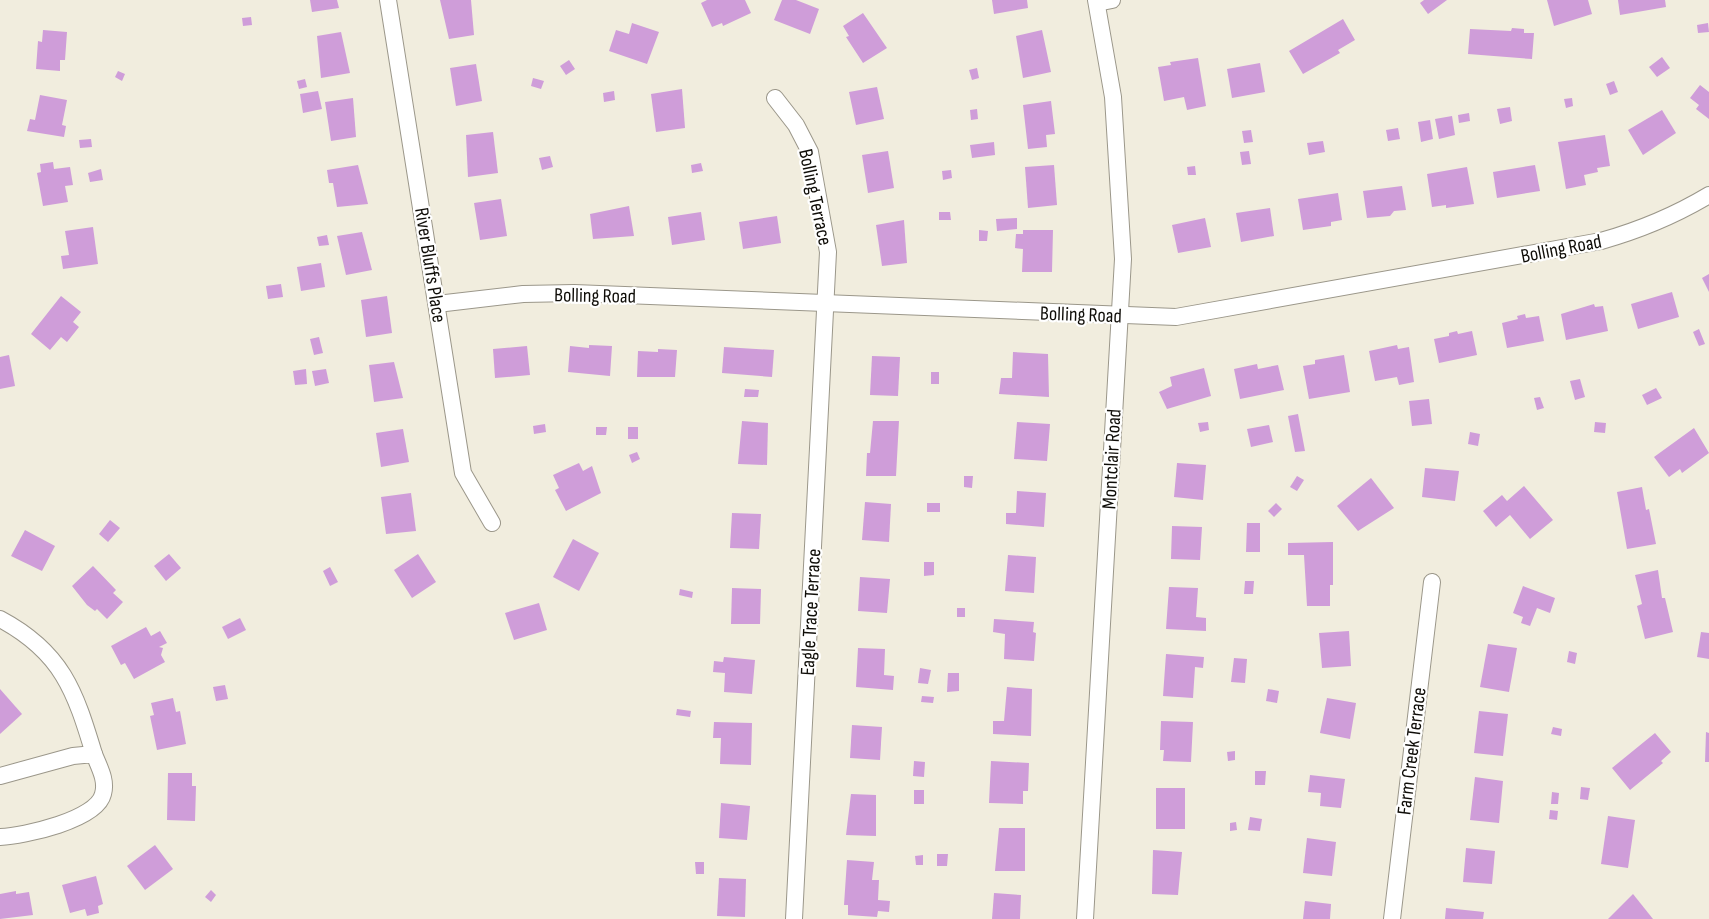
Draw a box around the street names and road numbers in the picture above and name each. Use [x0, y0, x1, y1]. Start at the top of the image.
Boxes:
street label: Bolling Terrace [793, 147, 837, 248]
street label: River Bluffs Place [409, 206, 451, 324]
street label: Bolling Road [1519, 229, 1604, 269]
street label: Bolling Road [554, 283, 636, 309]
street label: Bolling Road [1040, 302, 1122, 328]
street label: Montclair Road [1097, 408, 1127, 510]
street label: Eagle Trace Terrace [796, 548, 826, 676]
street label: Farm Creek Terrace [1392, 686, 1432, 816]

